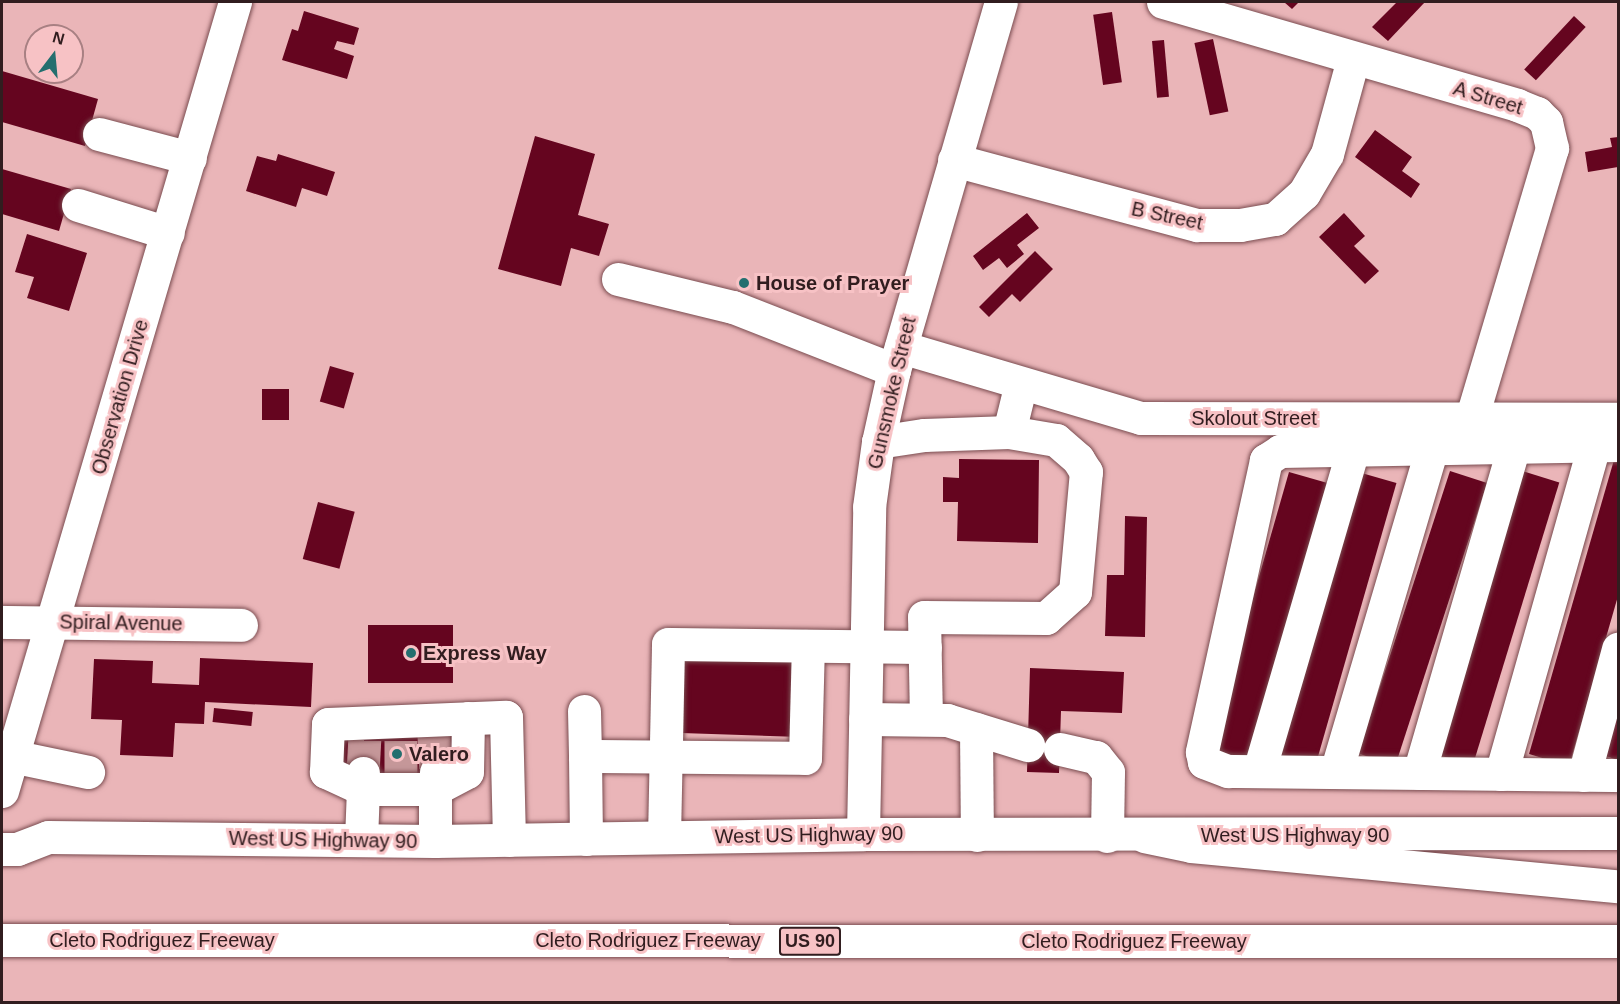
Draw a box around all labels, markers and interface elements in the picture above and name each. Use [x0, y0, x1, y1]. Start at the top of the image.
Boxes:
north arrow [24, 24, 84, 84]
text: N [51, 28, 66, 48]
street label: A Street [1450, 76, 1526, 120]
street label: B Street [1129, 197, 1205, 235]
place label: House of Prayer [756, 271, 909, 295]
marker: House of Prayer [737, 276, 751, 290]
street label: Gunsmoke Street [863, 314, 921, 472]
street label: Observation Drive [86, 317, 154, 477]
street label: Skolout Street [1191, 406, 1317, 430]
street label: Spiral Avenue [59, 610, 183, 636]
place label: Express Way [423, 641, 547, 665]
marker: Express Way [404, 646, 418, 660]
place label: Valero [409, 742, 469, 766]
marker: Valero [390, 747, 404, 761]
street label: West US Highway 90 [715, 821, 903, 849]
street label: West US Highway 90 [1201, 823, 1389, 847]
street label: West US Highway 90 [229, 826, 417, 854]
road number: US 90 [778, 926, 842, 956]
street label: Cleto Rodriguez Freeway [49, 928, 275, 952]
street label: Cleto Rodriguez Freeway [535, 928, 761, 952]
street label: Cleto Rodriguez Freeway [1021, 929, 1247, 953]

